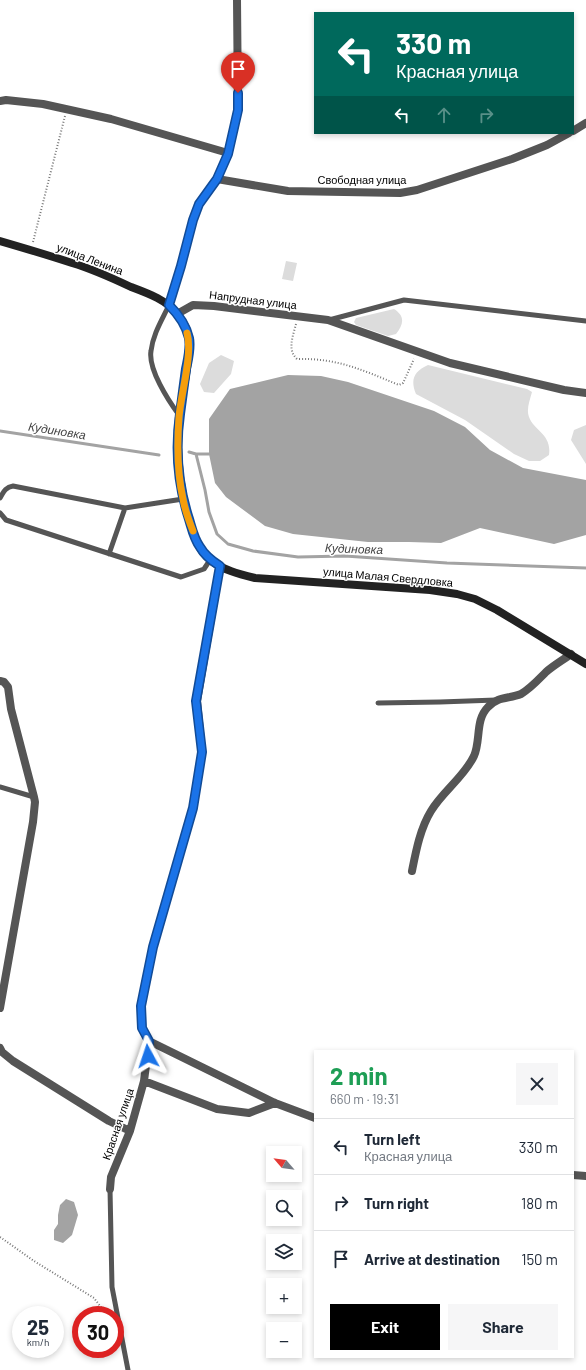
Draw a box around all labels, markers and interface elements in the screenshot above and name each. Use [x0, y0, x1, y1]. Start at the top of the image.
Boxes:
text: 330 m [396, 26, 471, 60]
icon: left [330, 28, 382, 80]
pin [221, 52, 255, 93]
icon: arrive [227, 58, 249, 80]
text: Красная улица [396, 60, 518, 82]
icon: left [391, 104, 413, 126]
icon: ahead [433, 104, 455, 126]
icon: right [475, 104, 497, 126]
street label: Свободная улица [318, 173, 407, 186]
street label: улица Ленина [55, 240, 126, 277]
street label: Напрудная улица [209, 288, 298, 311]
water label: Кудиновка [27, 419, 87, 443]
water label: Кудиновка [325, 540, 384, 557]
street label: улица Малая Свердловка [323, 564, 454, 589]
position arrow [127, 1035, 169, 1077]
text: 2 min [330, 1061, 388, 1090]
button: close [516, 1063, 558, 1105]
street label: Красная улица [99, 1086, 136, 1161]
text: 660 m · 19:31 [330, 1091, 399, 1107]
text: Turn left [364, 1130, 420, 1148]
icon: left [330, 1136, 352, 1158]
text: 330 m [519, 1138, 558, 1156]
north arrow [266, 1146, 302, 1182]
map controls [266, 1146, 302, 1358]
text: Красная улица [364, 1148, 452, 1164]
button: search [266, 1190, 302, 1226]
icon: right [330, 1192, 352, 1214]
text: Turn right [364, 1194, 429, 1212]
text: 180 m [521, 1194, 558, 1212]
button: layers [266, 1234, 302, 1270]
icon: arrive [330, 1248, 352, 1270]
text: Arrive at destination [364, 1250, 500, 1268]
text: 150 m [521, 1250, 558, 1268]
button: + [266, 1278, 302, 1314]
button: Exit [330, 1304, 440, 1350]
button: Share [448, 1304, 558, 1350]
speed limit sign: 30 [72, 1306, 124, 1358]
text: 25 [27, 1315, 49, 1339]
button: − [266, 1322, 302, 1358]
text: km/h [27, 1336, 49, 1348]

